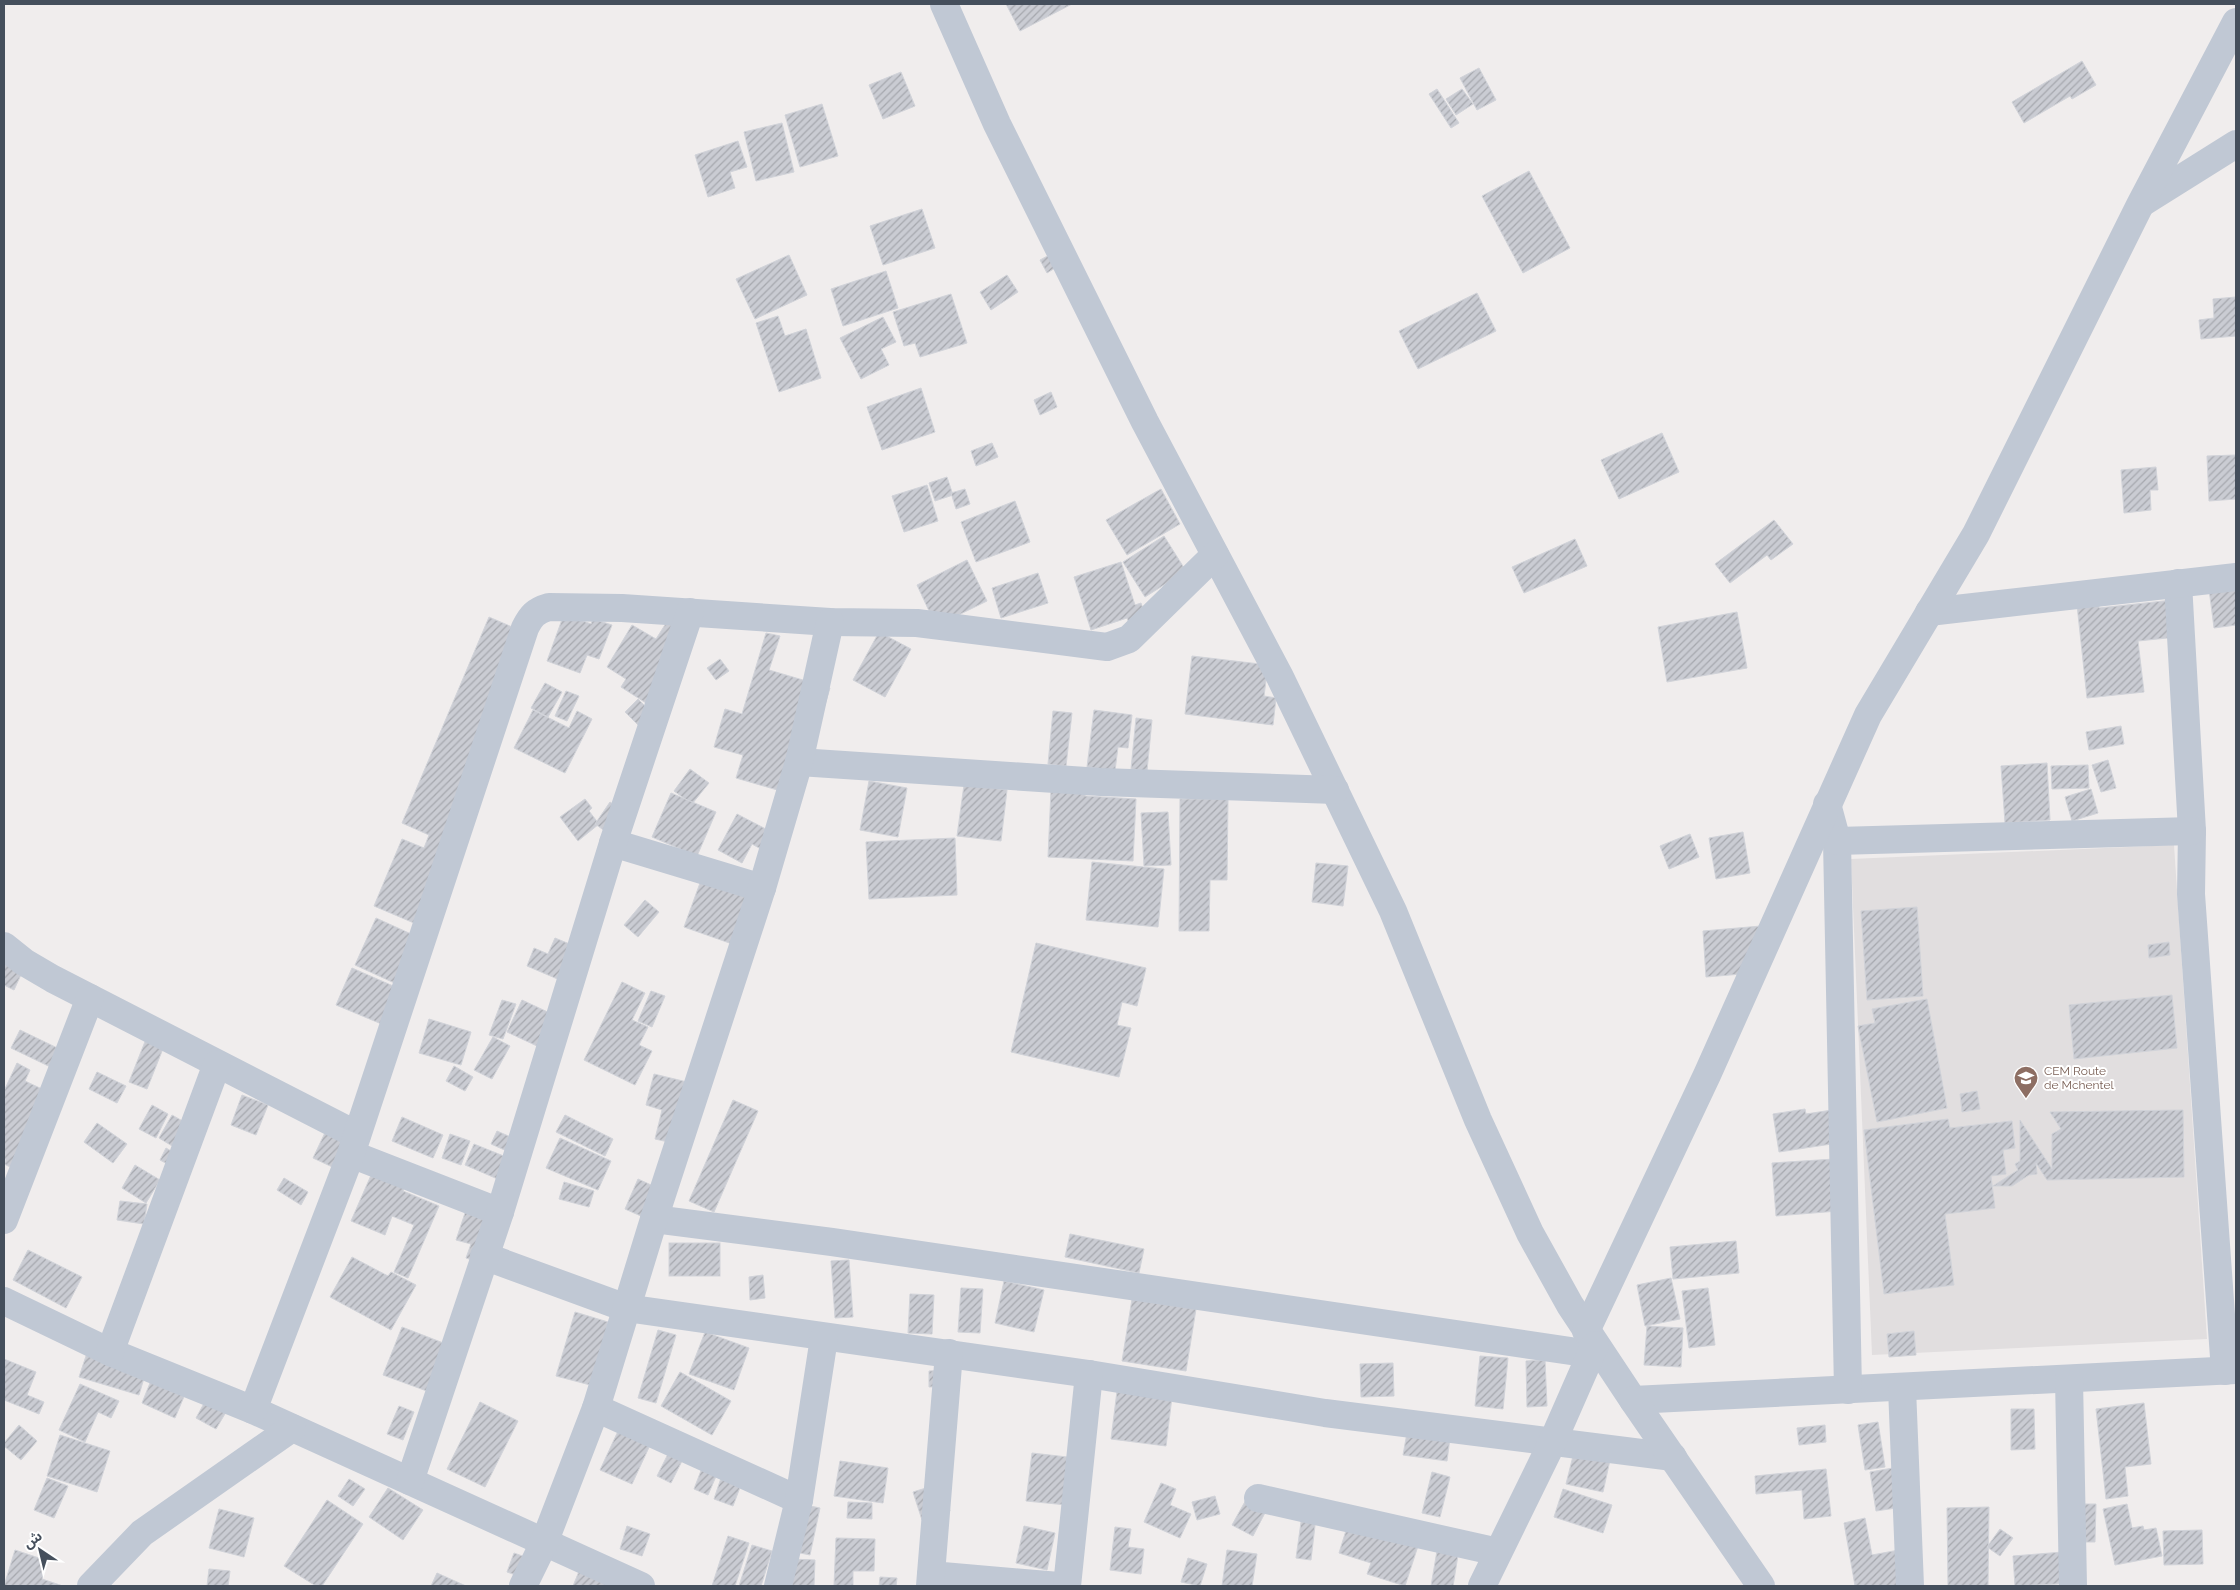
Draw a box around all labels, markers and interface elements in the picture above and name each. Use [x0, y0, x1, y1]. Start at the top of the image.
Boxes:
place label: CEM Route de Mchentel [2044, 1064, 2115, 1092]
school or university icon: CEM Route de Mchentel [2013, 1065, 2039, 1099]
north arrow [15, 1525, 65, 1575]
text: ش [20, 1527, 45, 1551]

